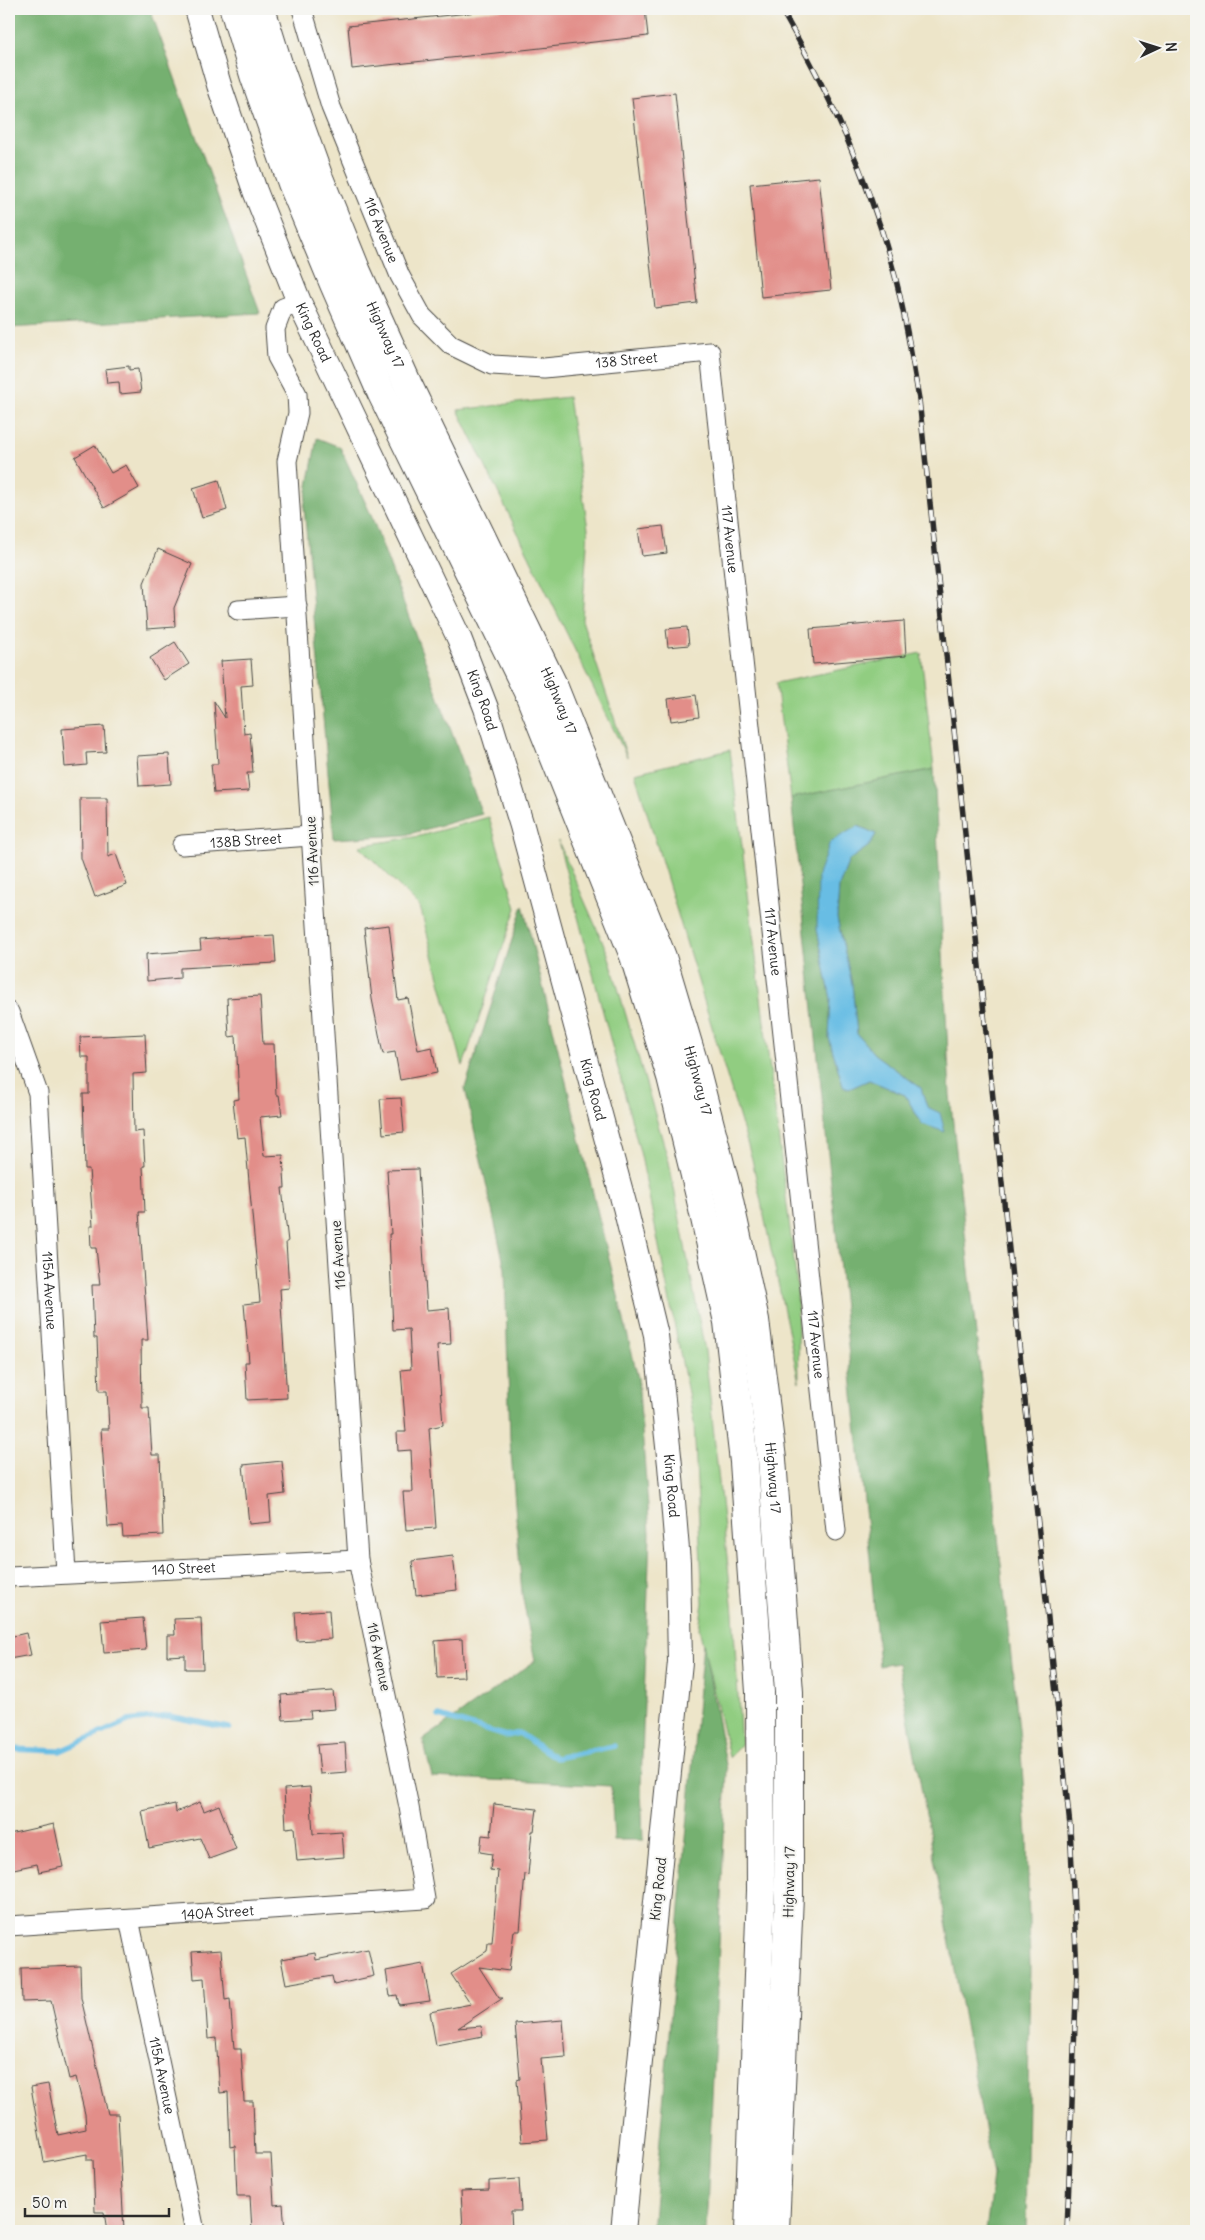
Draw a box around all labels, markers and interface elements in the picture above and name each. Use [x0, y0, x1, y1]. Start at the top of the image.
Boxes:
north arrow [1132, 22, 1182, 72]
text: N [1162, 42, 1180, 53]
street label: 116 Avenue [360, 194, 403, 266]
street label: Highway 17 [362, 298, 408, 371]
street label: King Road [292, 300, 335, 365]
street label: 138 Street [595, 348, 659, 372]
street label: 117 Avenue [717, 504, 743, 574]
street label: Highway 17 [537, 664, 581, 737]
street label: King Road [463, 667, 501, 733]
street label: 116 Avenue [301, 816, 323, 886]
street label: 138B Street [210, 829, 282, 852]
street label: 117 Avenue [760, 907, 786, 977]
street label: Highway 17 [680, 1043, 716, 1117]
street label: King Road [576, 1056, 610, 1123]
street label: 116 Avenue [327, 1220, 349, 1290]
street label: 115A Avenue [38, 1251, 61, 1330]
street label: 117 Avenue [803, 1310, 829, 1379]
street label: Highway 17 [761, 1441, 785, 1514]
street label: King Road [660, 1453, 683, 1518]
street label: 140 Street [152, 1558, 216, 1579]
street label: 116 Avenue [363, 1621, 395, 1693]
street label: Highway 17 [779, 1846, 799, 1918]
street label: King Road [646, 1856, 670, 1922]
street label: 140A Street [181, 1901, 255, 1924]
street label: 115A Avenue [145, 2035, 179, 2116]
scale bar [25, 2185, 169, 2217]
text: 50 m [32, 2193, 67, 2212]

